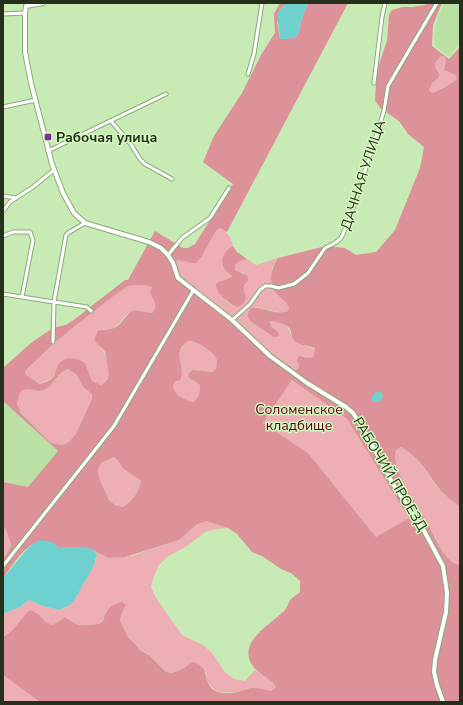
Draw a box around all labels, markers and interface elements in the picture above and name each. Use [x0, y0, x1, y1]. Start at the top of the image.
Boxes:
street label: ДАЧНАЯ УЛИЦА [336, 117, 390, 233]
place label: Рабочая улица [56, 128, 157, 147]
marker: Рабочая улица [43, 132, 53, 142]
park label: Соломенское кладбище [255, 400, 343, 435]
street label: РАБОЧИЙ ПРОЕЗД [348, 413, 432, 535]

